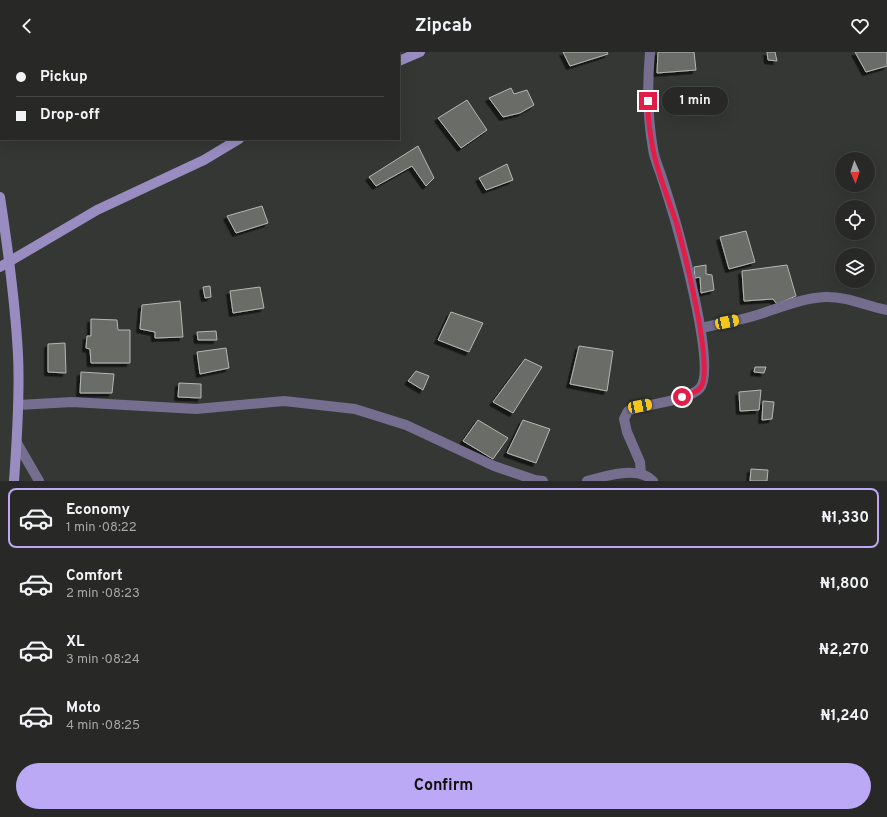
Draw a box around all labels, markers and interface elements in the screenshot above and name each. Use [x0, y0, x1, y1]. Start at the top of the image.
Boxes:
icon: back [16, 15, 38, 37]
text: Zipcab [415, 15, 472, 38]
icon: heart [849, 15, 871, 37]
text: Pickup [40, 68, 88, 87]
callout: 1 min [662, 87, 728, 115]
route end [639, 92, 657, 110]
text: 1 min [679, 93, 711, 109]
text: Drop-off [40, 106, 100, 125]
north arrow [835, 152, 875, 192]
map controls [835, 152, 875, 288]
button: locate [835, 200, 875, 240]
button: layers [835, 248, 875, 288]
car [714, 314, 740, 330]
route start [673, 388, 691, 406]
car [627, 398, 653, 414]
icon: car [18, 500, 54, 536]
text: Economy [66, 501, 130, 520]
text: ₦1,330 [821, 509, 869, 528]
text: 1 min · 08:22 [66, 520, 137, 536]
icon: car [18, 566, 54, 602]
text: Comfort [66, 567, 123, 586]
text: ₦1,800 [820, 575, 869, 594]
text: 2 min · 08:23 [66, 586, 140, 602]
icon: car [18, 632, 54, 668]
text: XL [66, 633, 84, 652]
text: ₦2,270 [819, 641, 869, 660]
text: 3 min · 08:24 [66, 652, 140, 668]
icon: car [18, 698, 54, 734]
text: Moto [66, 699, 101, 718]
text: ₦1,240 [820, 707, 869, 726]
text: 4 min · 08:25 [66, 718, 140, 734]
button: Confirm [16, 763, 871, 809]

